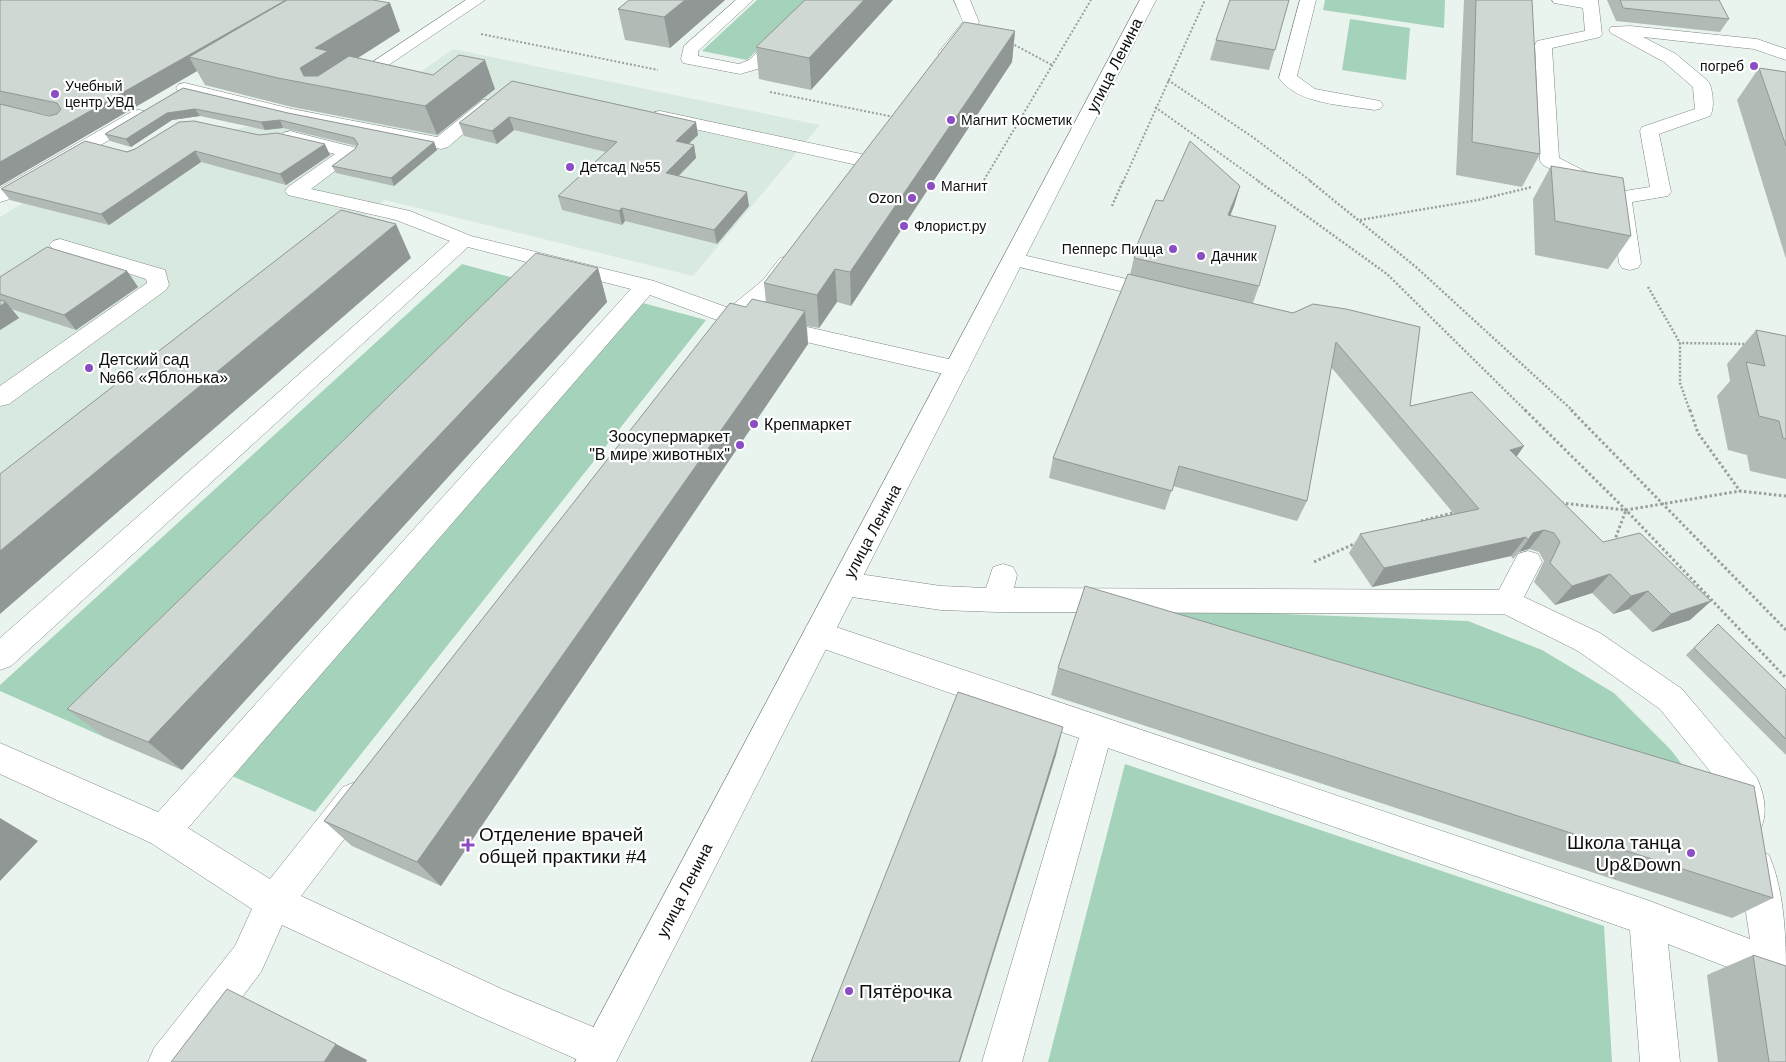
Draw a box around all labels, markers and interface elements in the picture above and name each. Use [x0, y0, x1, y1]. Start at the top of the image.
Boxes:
street label: улица Ленина [1083, 15, 1146, 115]
place label: погреб [1700, 58, 1744, 74]
marker: погреб [1748, 60, 1760, 72]
place label: Учебный центр УВД [65, 78, 134, 110]
marker: Учебный центр УВД [49, 88, 61, 100]
place label: Магнит Косметик [961, 112, 1073, 128]
marker: Магнит Косметик [945, 114, 957, 126]
place label: Детсад №55 [580, 159, 661, 175]
marker: Детсад №55 [564, 161, 576, 173]
place label: Магнит [941, 178, 988, 194]
marker: Магнит [925, 180, 937, 192]
place label: Ozon [869, 190, 902, 206]
marker: Ozon [906, 192, 918, 204]
place label: Флорист.ру [914, 218, 986, 234]
marker: Флорист.ру [898, 220, 910, 232]
place label: Пепперс Пицца [1062, 241, 1163, 257]
marker: Пепперс Пицца [1167, 243, 1179, 255]
place label: Дачник [1211, 248, 1258, 264]
marker: Дачник [1195, 250, 1207, 262]
place label: Детский сад №66 «Яблонька» [99, 351, 228, 386]
marker: Детский сад №66 «Яблонька» [83, 362, 95, 374]
place label: Крепмаркет [764, 416, 852, 433]
marker: Крепмаркет [748, 418, 760, 430]
place label: Зоосупермаркет "В мире животных" [589, 428, 731, 463]
marker: Зоосупермаркет "В мире животных" [734, 439, 746, 451]
street label: улица Ленина [841, 482, 904, 581]
place label: Отделение врачей общей практики #4 [479, 824, 647, 867]
place label: Школа танца Up&Down [1567, 832, 1681, 875]
marker: Отделение врачей общей практики #4 [461, 838, 475, 852]
street label: улица Ленина [653, 840, 716, 940]
marker: Школа танца Up&Down [1685, 847, 1697, 859]
place label: Пятёрочка [859, 981, 953, 1002]
marker: Пятёрочка [843, 985, 855, 997]

